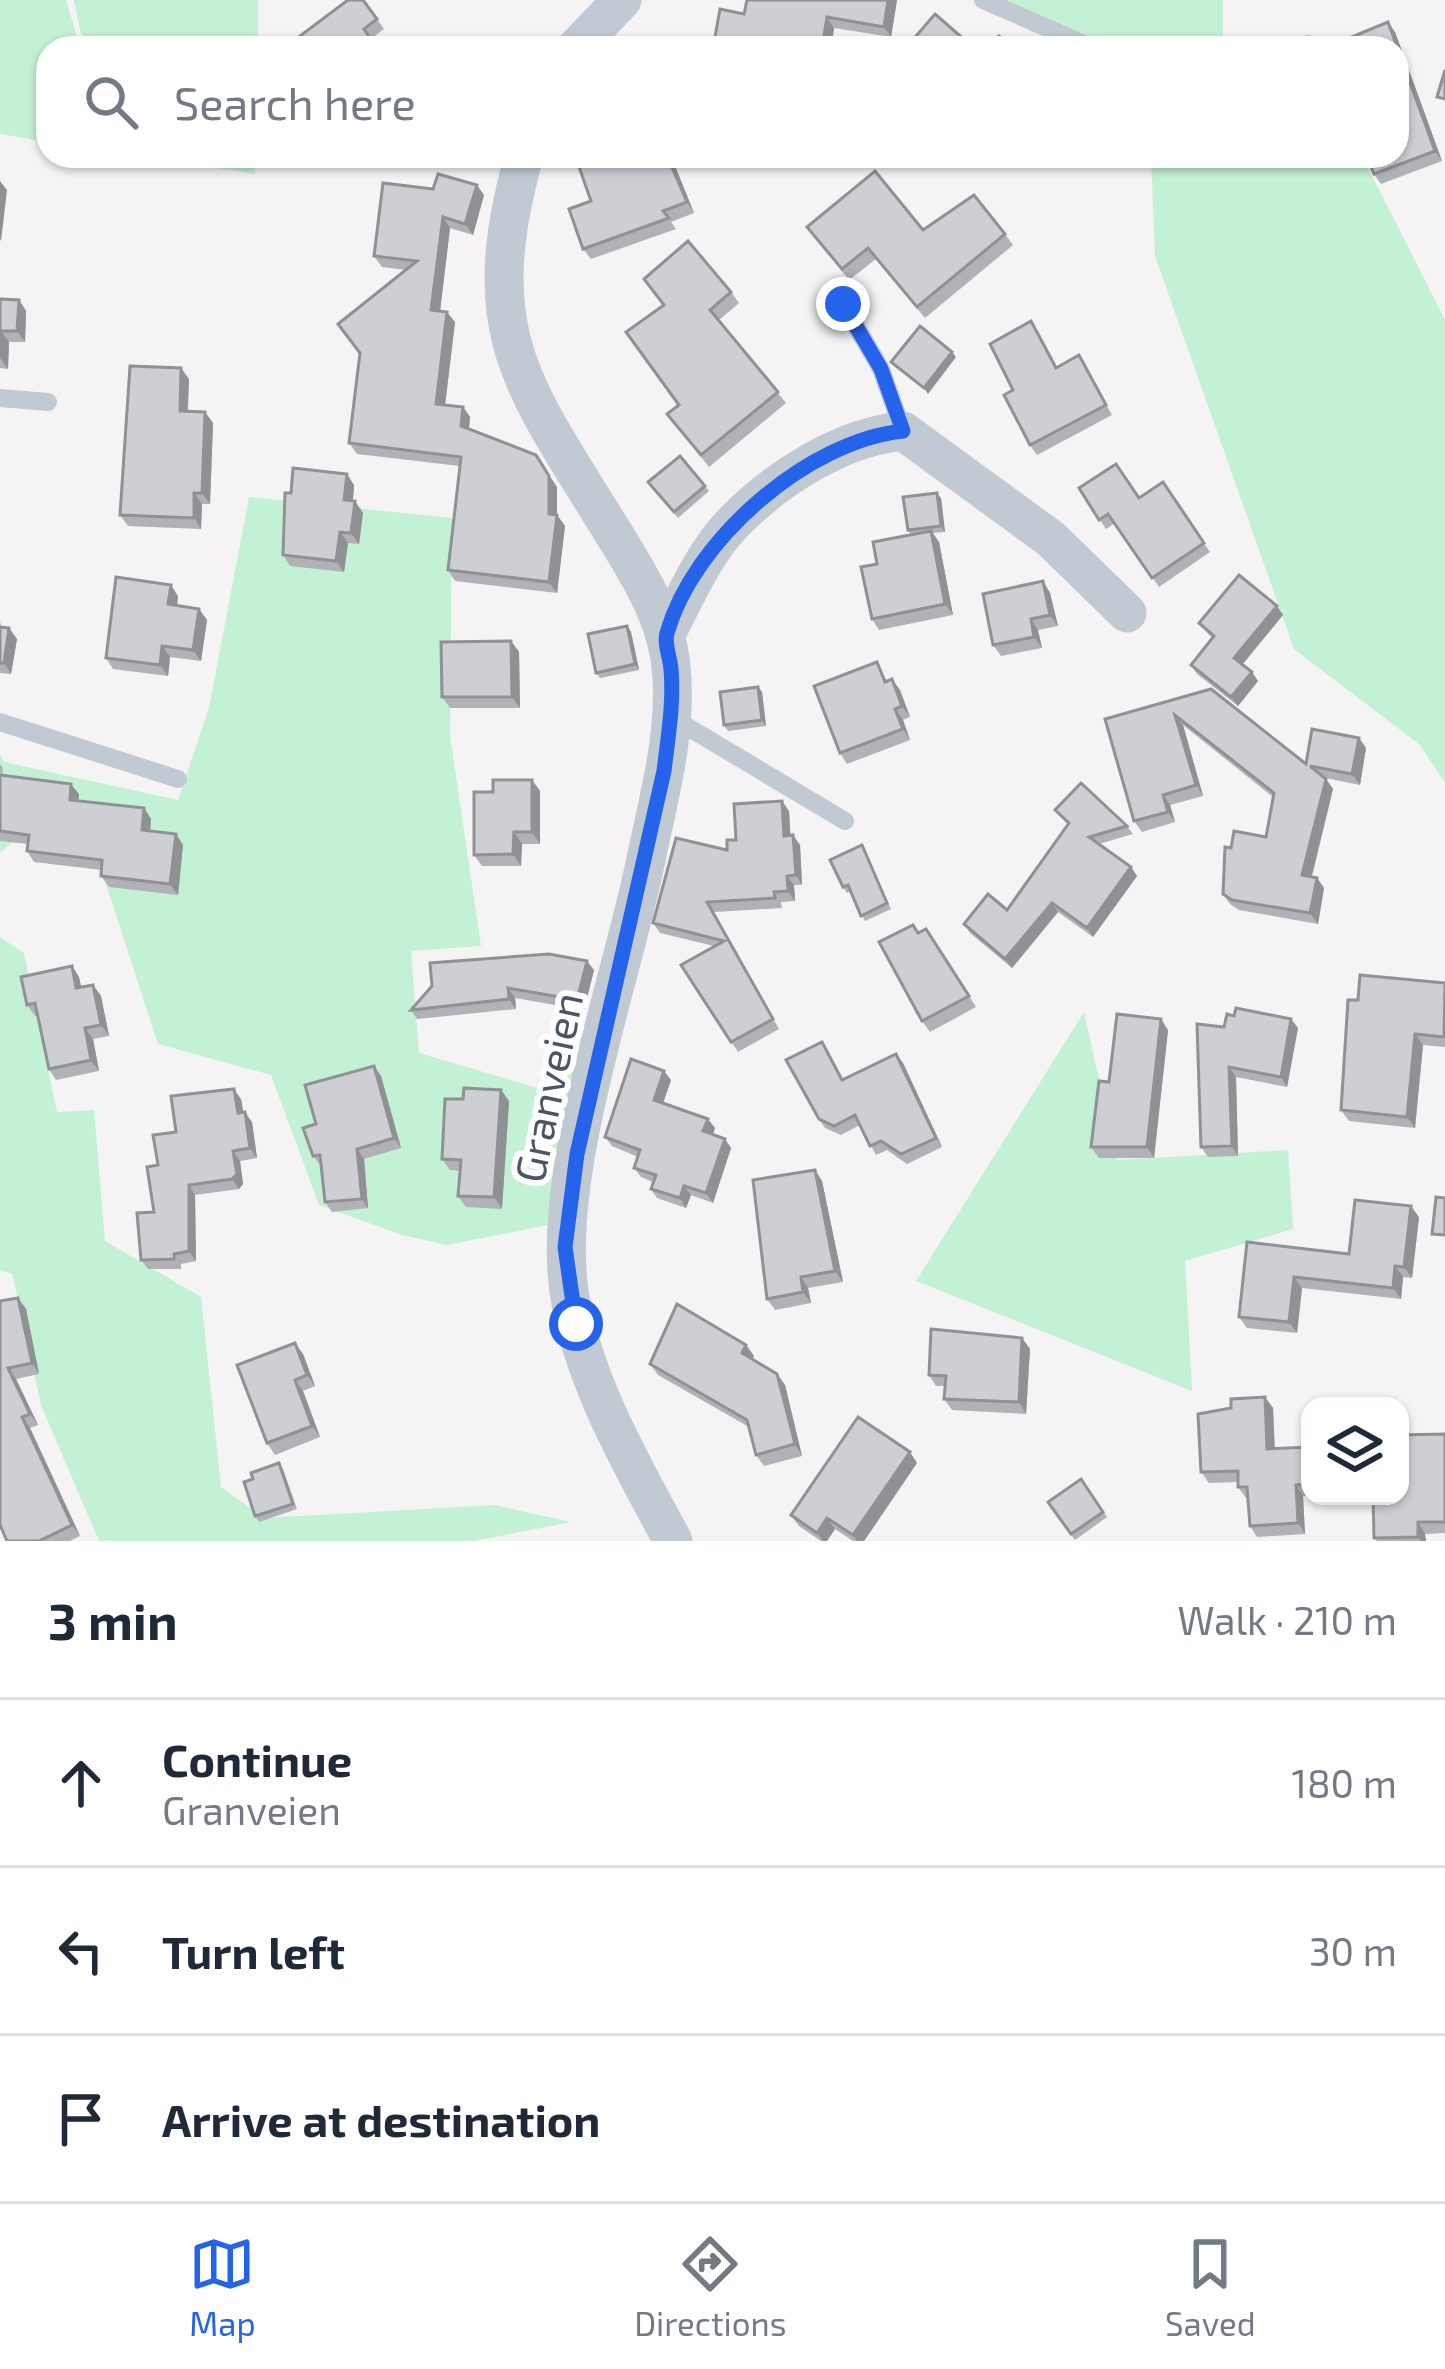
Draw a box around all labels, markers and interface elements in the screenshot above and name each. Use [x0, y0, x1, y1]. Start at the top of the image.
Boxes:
search box [36, 36, 1409, 168]
icon: search [78, 69, 144, 135]
text: Search here [174, 75, 416, 129]
route end [816, 277, 870, 331]
street label: Granveien [503, 988, 591, 1186]
route start [549, 1297, 603, 1351]
map controls [1301, 1397, 1409, 1505]
button: layers [1301, 1397, 1409, 1505]
text: 3 min [48, 1589, 178, 1650]
text: Walk · 210 m [1178, 1596, 1397, 1643]
text: Continue [162, 1732, 352, 1786]
icon: ahead [48, 1750, 114, 1816]
text: 180 m [1291, 1759, 1397, 1806]
text: Granveien [162, 1786, 341, 1833]
icon: left [48, 1918, 114, 1984]
text: Turn left [162, 1924, 345, 1978]
text: 30 m [1309, 1927, 1397, 1974]
icon: arrive [48, 2086, 114, 2152]
text: Arrive at destination [162, 2092, 600, 2146]
tab: Map [189, 2231, 256, 2343]
tab: Directions [634, 2231, 786, 2343]
tab: Saved [1165, 2231, 1256, 2343]

